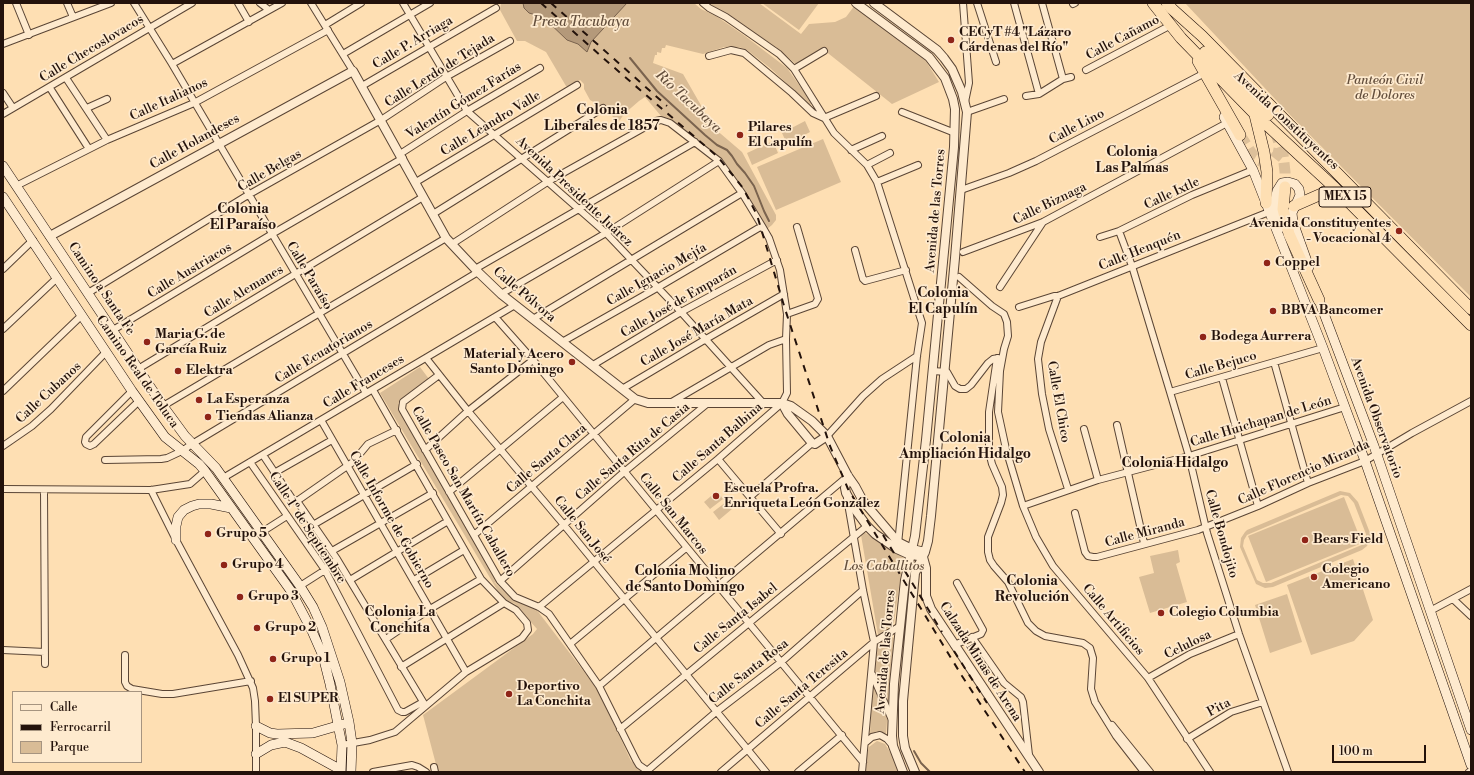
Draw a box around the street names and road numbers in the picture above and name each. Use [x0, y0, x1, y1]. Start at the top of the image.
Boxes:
street label: Calle Checoslovacos [37, 12, 147, 86]
street label: Calle Cañamo [1084, 12, 1162, 64]
street label: Calle P. Arriaga [370, 13, 456, 73]
street label: Calle Lerdo de Tejada [382, 31, 498, 111]
street label: Valentín Gómez Farías [404, 59, 524, 143]
street label: Avenida Constituyentes [1230, 68, 1342, 174]
street label: Calle Italianos [128, 75, 210, 125]
street label: Calle Leandro Valle [438, 88, 544, 160]
street label: Calle Lino [1047, 106, 1107, 148]
street label: Calle Holandeses [147, 111, 243, 173]
street label: Avenida Presidente Juárez [512, 134, 636, 250]
street label: Calle Belgas [235, 146, 305, 196]
street label: Avenida de las Torres [923, 148, 949, 274]
street label: Calle Ixtle [1142, 174, 1202, 214]
street label: Calle Biznaga [1011, 180, 1089, 228]
road number: MEX 15 [1319, 187, 1371, 207]
street label: Calle Henquén [1097, 227, 1183, 275]
street label: Calle Paraíso [283, 239, 335, 313]
street label: Camino a Santa Fe [64, 240, 138, 338]
street label: Calle Austriacos [145, 240, 235, 302]
street label: Calle Ignacio Mejía [604, 240, 710, 310]
street label: Calle Alemanes [202, 262, 286, 322]
street label: Calle José de Emparán [618, 262, 740, 342]
street label: Calle Pólvora [489, 264, 559, 326]
street label: Calle José María Mata [638, 293, 756, 371]
street label: Camino Real de Toluca [92, 313, 182, 431]
street label: Calle Ecuatorianos [272, 317, 376, 387]
street label: Calle Bejuco [1183, 348, 1259, 384]
street label: Calle Franceses [321, 352, 407, 412]
street label: Avenida Observatorio [1347, 355, 1405, 481]
street label: Calle Cubanos [13, 359, 85, 427]
street label: Calle El Chico [1043, 360, 1073, 444]
street label: Calle Huichapan de León [1189, 393, 1333, 451]
street label: Calle Santa Rita de Casia [573, 400, 693, 504]
street label: Calle Santa Balbina [670, 400, 766, 486]
street label: Calle Paseo San Martín Caballero [408, 404, 518, 580]
street label: Calle Santa Clara [504, 421, 590, 497]
street label: Calle Florencio Miranda [1236, 437, 1372, 509]
street label: Calle Informe de Gobierno [345, 449, 437, 591]
street label: Calle 1º de Septiembre [265, 469, 349, 587]
street label: Calle San Marcos [635, 470, 711, 558]
street label: Calle Bondojito [1201, 488, 1241, 580]
street label: Calle San José [550, 493, 614, 567]
street label: Calle Miranda [1103, 515, 1187, 551]
street label: Calle Santa Isabel [691, 580, 781, 658]
street label: Calle Artificios [1079, 581, 1147, 659]
street label: Avenida de las Torres [873, 589, 899, 715]
street label: Calzada Minas de Arena [936, 599, 1024, 725]
street label: Celulosa [1162, 627, 1214, 663]
street label: Calle Santa Rosa [706, 636, 792, 708]
street label: Calle Santa Teresita [753, 646, 851, 732]
street label: Pita [1205, 695, 1233, 721]

